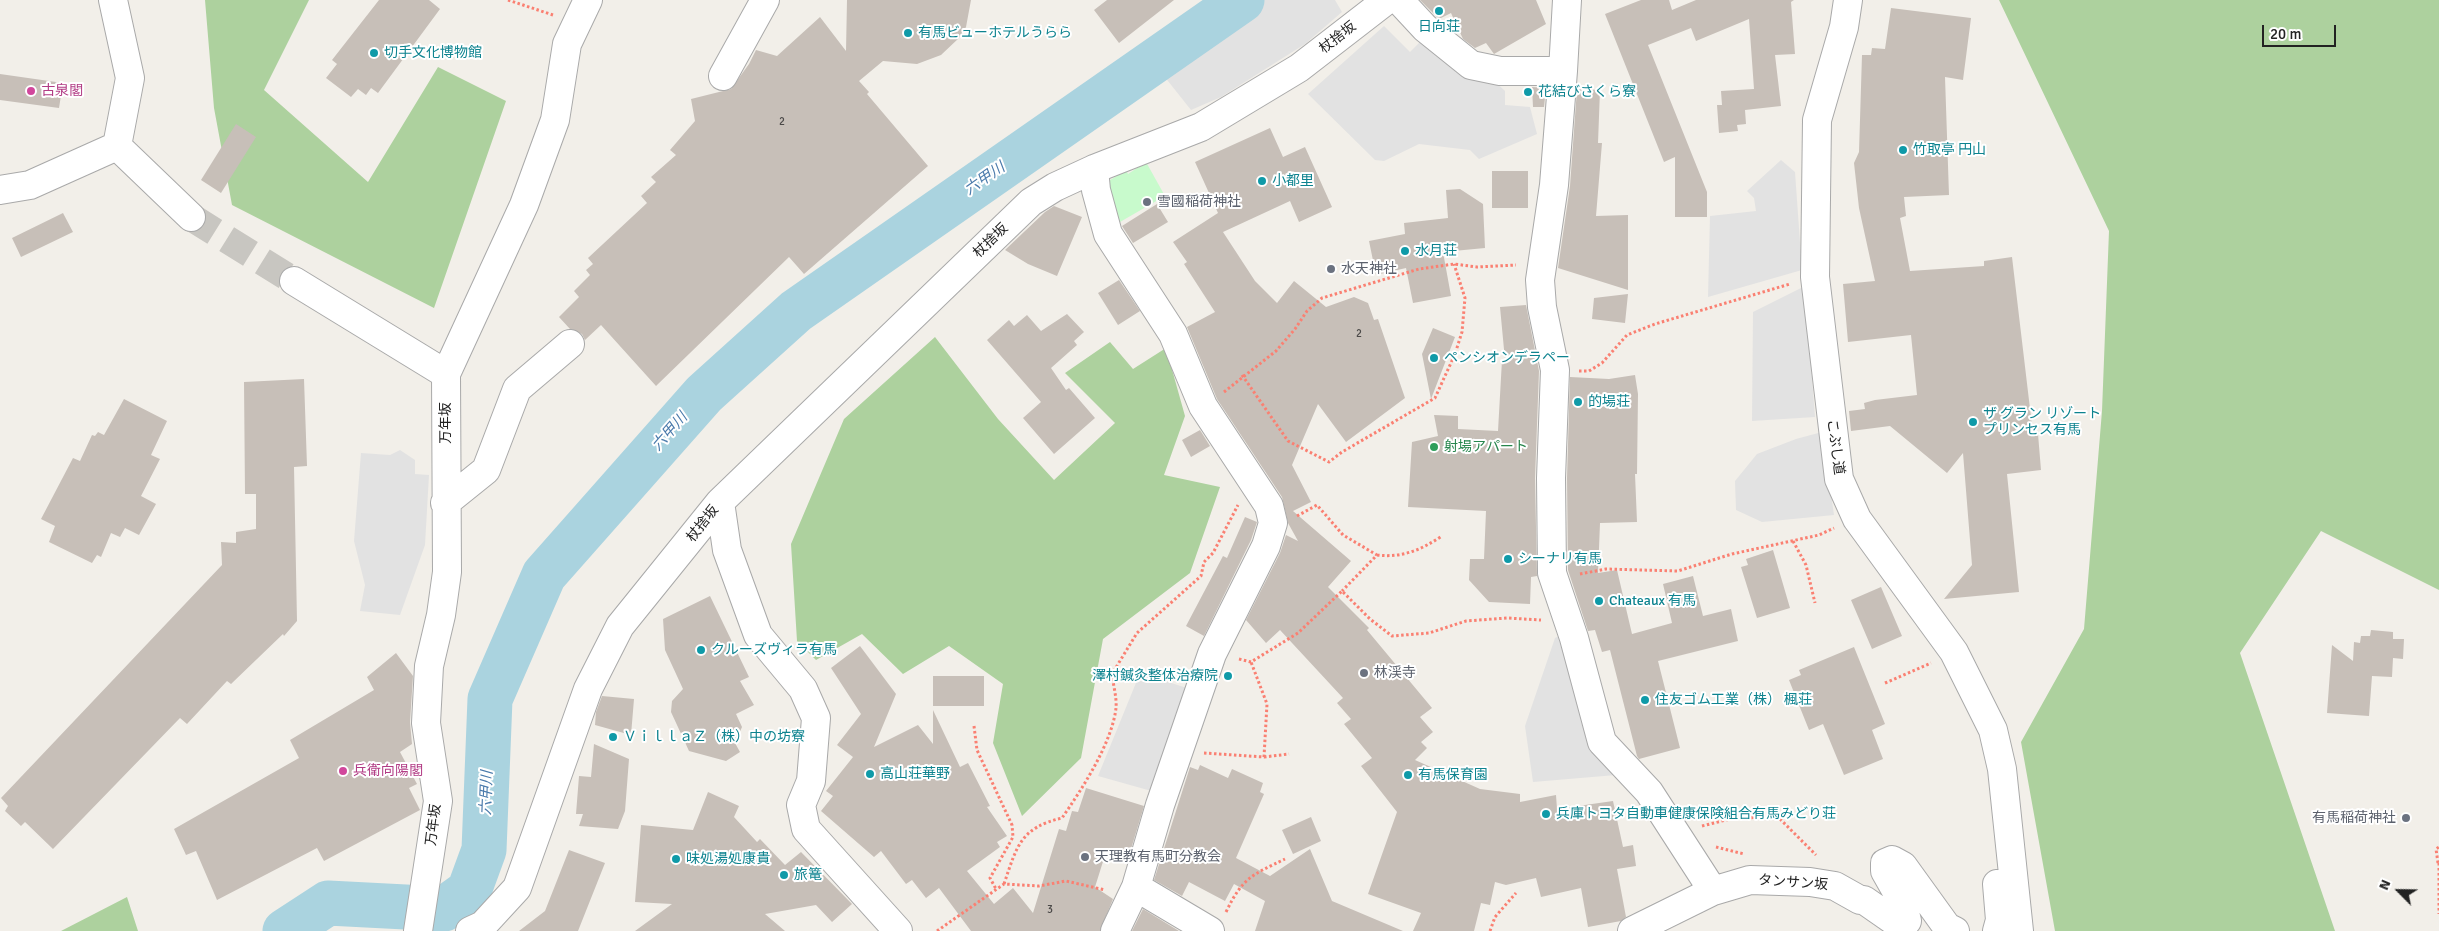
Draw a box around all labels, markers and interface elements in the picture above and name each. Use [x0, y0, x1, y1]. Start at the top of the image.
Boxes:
marker: 日向荘 [1433, 5, 1445, 17]
scale bar [2264, 15, 2338, 47]
street label: 杖捨坂 [1316, 18, 1360, 58]
place label: 日向荘 [1418, 19, 1460, 35]
place label: 有馬ビューホテルうらら [918, 25, 1072, 41]
text: 20 m [2270, 25, 2301, 43]
marker: 有馬ビューホテルうらら [902, 27, 914, 39]
place label: 切手文化博物館 [384, 45, 482, 61]
marker: 切手文化博物館 [368, 47, 380, 59]
place label: 古泉閣 [41, 83, 83, 99]
place label: 花結びさくら寮 [1538, 84, 1636, 100]
marker: 古泉閣 [25, 85, 37, 97]
marker: 花結びさくら寮 [1522, 86, 1534, 98]
house number: 2 [779, 115, 785, 129]
place label: 竹取亭 円山 [1913, 142, 1986, 158]
marker: 竹取亭 円山 [1897, 144, 1909, 156]
water label: 六甲川 [961, 159, 1009, 199]
place label: 小都里 [1272, 173, 1314, 189]
marker: 小都里 [1256, 175, 1268, 187]
place label: 雪國稲荷神社 [1157, 194, 1241, 210]
marker: 雪國稲荷神社 [1141, 196, 1153, 208]
street label: 杖捨坂 [970, 220, 1012, 262]
place label: 水月荘 [1415, 243, 1457, 259]
marker: 水月荘 [1399, 245, 1411, 257]
place label: 水天神社 [1341, 261, 1397, 277]
marker: 水天神社 [1325, 263, 1337, 275]
house number: 2 [1356, 327, 1362, 341]
place label: ペンシオンデラペー [1444, 350, 1570, 366]
marker: ペンシオンデラペー [1428, 352, 1440, 364]
place label: 的場荘 [1588, 394, 1630, 410]
marker: 的場荘 [1572, 396, 1584, 408]
street label: 万年坂 [438, 402, 454, 444]
place label: ザ グラン リゾート プリンセス有馬 [1983, 406, 2101, 438]
water label: 六甲川 [648, 409, 692, 455]
marker: ザ グラン リゾート プリンセス有馬 [1967, 416, 1979, 428]
street label: こぶし道 [1823, 418, 1847, 476]
place label: 射場アパート [1444, 439, 1528, 455]
marker: 射場アパート [1428, 441, 1440, 453]
street label: 杖捨坂 [683, 502, 723, 546]
place label: シーナリ有馬 [1518, 551, 1602, 567]
marker: シーナリ有馬 [1502, 553, 1514, 565]
place label: Chateaux 有馬 [1609, 593, 1696, 609]
marker: Chateaux 有馬 [1593, 595, 1605, 607]
place label: クルーズヴィラ有馬 [711, 642, 837, 658]
marker: クルーズヴィラ有馬 [695, 644, 707, 656]
place label: 林渓寺 [1374, 665, 1416, 681]
marker: 林渓寺 [1358, 667, 1370, 679]
place label: 澤村鍼灸整体治療院 [1092, 668, 1218, 684]
marker: 澤村鍼灸整体治療院 [1222, 670, 1234, 682]
place label: 住友ゴム工業（株） 楓荘 [1655, 692, 1812, 708]
marker: 住友ゴム工業（株） 楓荘 [1639, 694, 1651, 706]
place label: ＶｉｌｌａＺ（株）中の坊寮 [623, 729, 805, 745]
marker: ＶｉｌｌａＺ（株）中の坊寮 [607, 731, 619, 743]
place label: 兵衛向陽閣 [353, 763, 423, 779]
marker: 兵衛向陽閣 [337, 765, 349, 777]
place label: 高山荘華野 [880, 766, 950, 782]
place label: 有馬保育園 [1418, 767, 1488, 783]
marker: 高山荘華野 [864, 768, 876, 780]
marker: 有馬保育園 [1402, 769, 1414, 781]
water label: 六甲川 [477, 770, 497, 816]
street label: 万年坂 [423, 803, 445, 847]
place label: 兵庫トヨタ自動車健康保険組合有馬みどり荘 [1556, 806, 1836, 822]
marker: 兵庫トヨタ自動車健康保険組合有馬みどり荘 [1540, 808, 1552, 820]
place label: 有馬稲荷神社 [2312, 810, 2396, 826]
marker: 有馬稲荷神社 [2400, 812, 2412, 824]
place label: 天理教有馬町分教会 [1095, 849, 1221, 865]
place label: 味処湯処康貴 [686, 851, 770, 867]
marker: 天理教有馬町分教会 [1079, 851, 1091, 863]
marker: 味処湯処康貴 [670, 853, 682, 865]
north arrow [2374, 866, 2424, 916]
place label: 旅篭 [794, 867, 822, 883]
marker: 旅篭 [778, 869, 790, 881]
street label: タンサン坂 [1757, 872, 1829, 894]
text: N [2375, 877, 2394, 893]
house number: 3 [1047, 903, 1053, 917]

